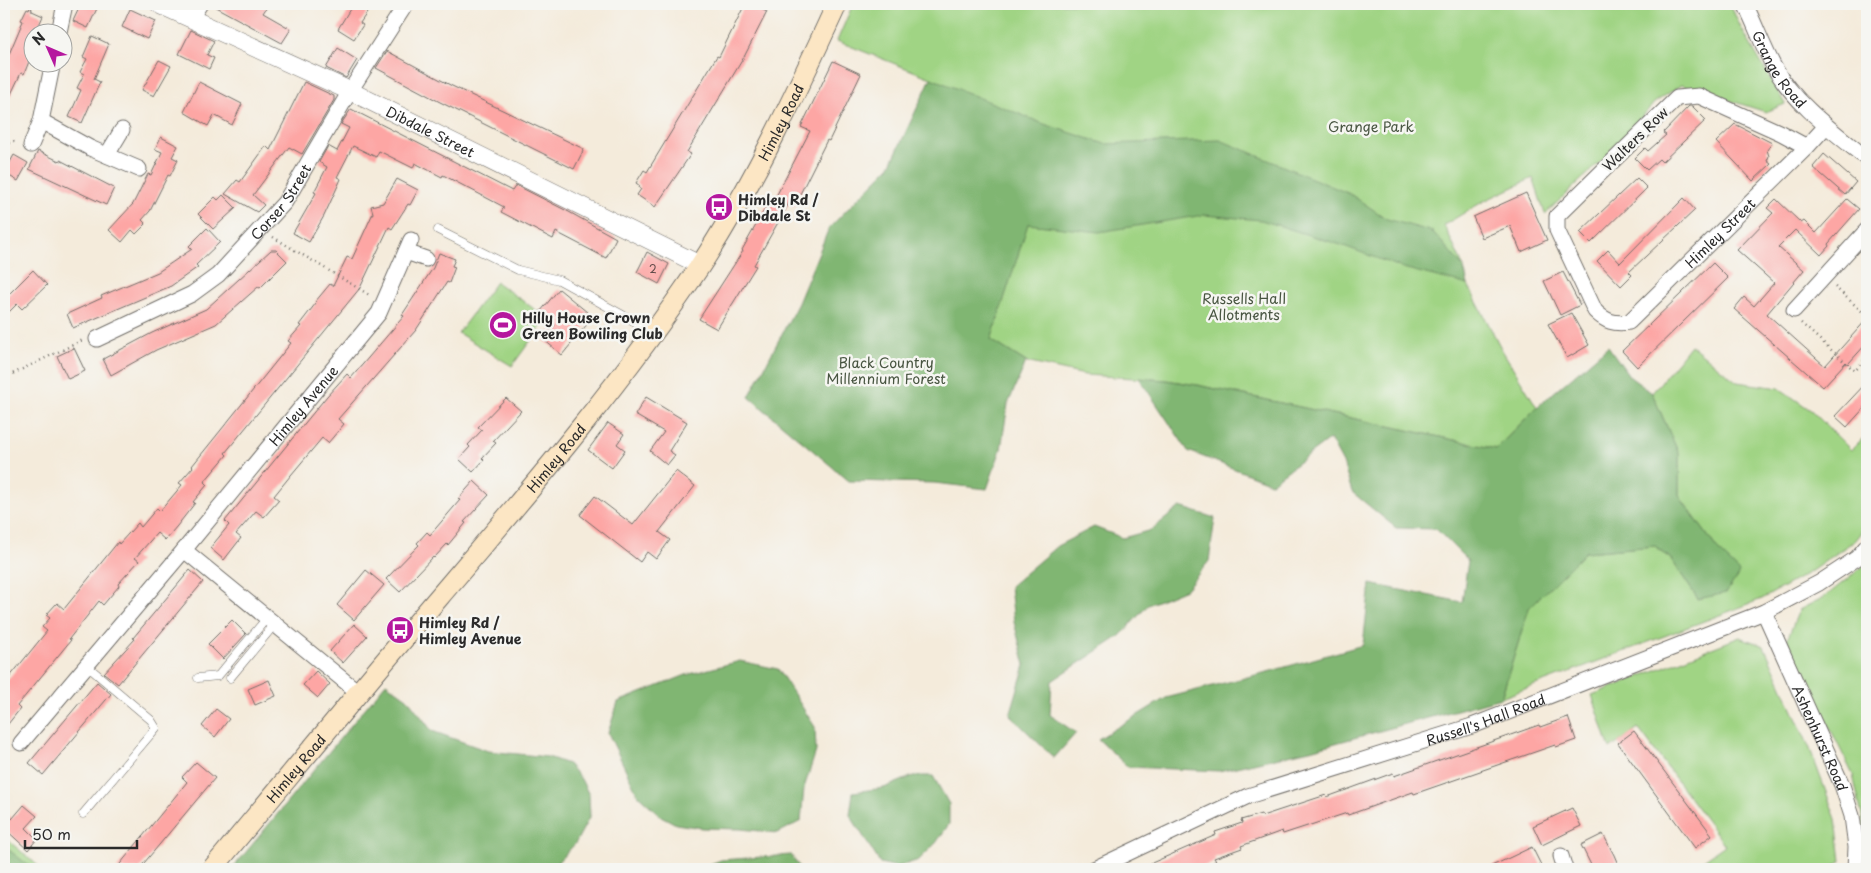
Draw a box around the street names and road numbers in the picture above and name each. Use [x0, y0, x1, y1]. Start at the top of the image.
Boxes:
street label: Grange Road [1748, 27, 1812, 113]
street label: Himley Road [753, 80, 809, 164]
street label: Dibdale Street [383, 100, 479, 162]
street label: Walters Row [1597, 102, 1673, 176]
street label: Corser Street [245, 159, 316, 244]
street label: Himley Street [1680, 193, 1760, 273]
street label: Himley Avenue [264, 360, 343, 450]
street label: Himley Road [521, 419, 591, 497]
street label: Ashenhurst Road [1788, 681, 1854, 793]
street label: Russell's Hall Road [1423, 688, 1548, 750]
street label: Himley Road [261, 729, 330, 807]

